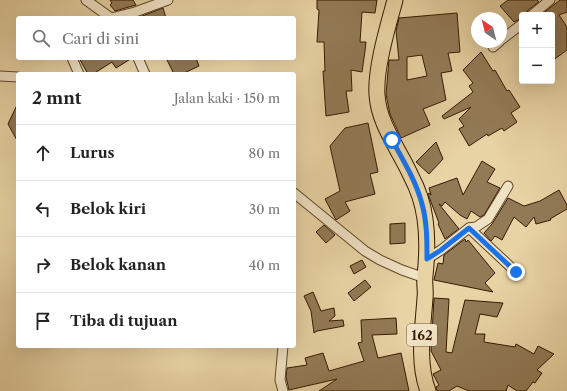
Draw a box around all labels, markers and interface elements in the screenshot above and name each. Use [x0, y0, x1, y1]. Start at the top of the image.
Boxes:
north arrow [471, 12, 507, 48]
map controls [519, 12, 555, 84]
button: + [519, 12, 555, 48]
search box [16, 16, 296, 60]
icon: search [30, 27, 52, 49]
text: Cari di sini [62, 29, 139, 48]
button: − [519, 48, 555, 84]
text: 2 mnt [32, 88, 82, 108]
text: Jalan kaki · 150 m [174, 90, 280, 106]
route start [383, 131, 401, 149]
icon: ahead [32, 142, 54, 164]
text: Lurus [70, 143, 115, 162]
text: 80 m [248, 145, 280, 161]
icon: left [32, 198, 54, 220]
text: Belok kiri [70, 199, 146, 218]
text: 30 m [249, 201, 280, 217]
icon: right [32, 254, 54, 276]
text: Belok kanan [70, 255, 166, 274]
text: 40 m [249, 257, 280, 273]
route end [507, 263, 525, 281]
icon: arrive [32, 310, 54, 332]
text: Tiba di tujuan [70, 311, 178, 330]
road number: 162 [407, 324, 437, 346]

